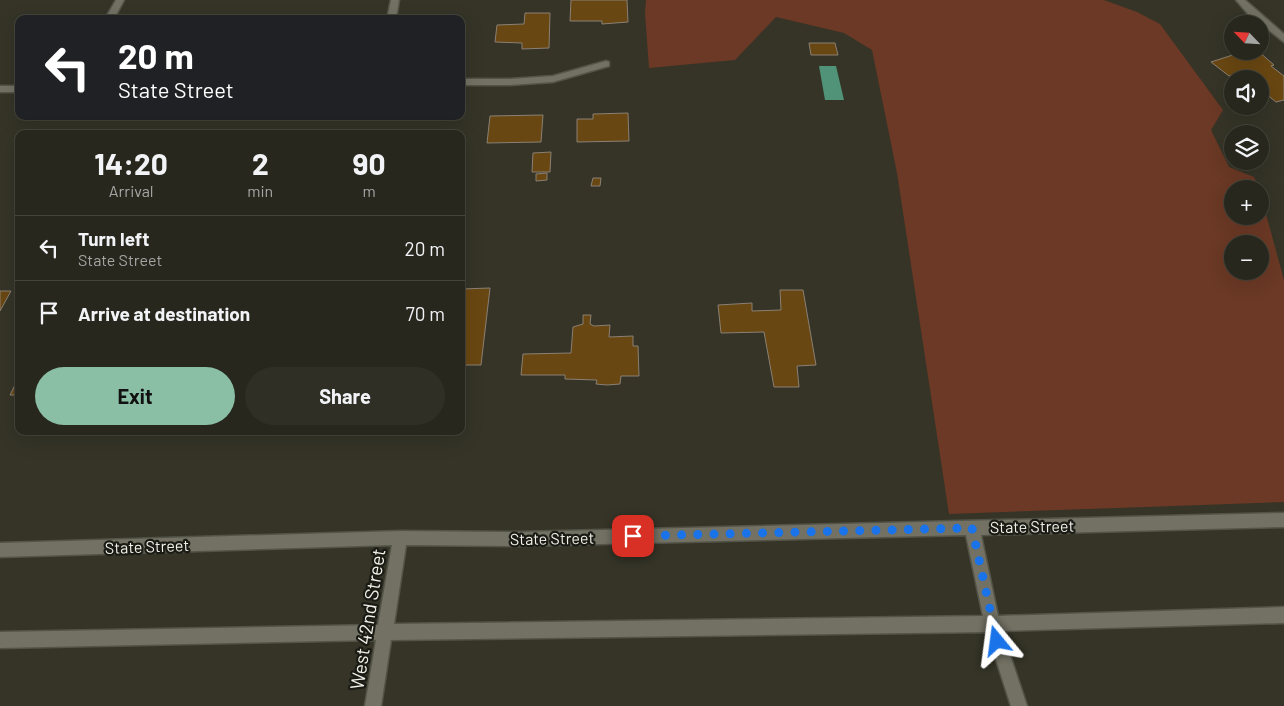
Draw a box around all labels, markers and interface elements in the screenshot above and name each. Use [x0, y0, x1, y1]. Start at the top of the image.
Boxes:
north arrow [1224, 15, 1269, 60]
map controls [1224, 15, 1269, 280]
text: 20 m [118, 34, 194, 76]
icon: left [35, 35, 100, 100]
button: sound [1224, 70, 1269, 115]
text: State Street [118, 76, 234, 102]
button: layers [1224, 125, 1269, 170]
text: 14:20 [94, 145, 168, 181]
text: 2 [252, 145, 269, 181]
text: 90 [353, 145, 386, 181]
button: + [1224, 180, 1269, 225]
text: Arrival [109, 181, 154, 200]
text: min [247, 181, 273, 200]
text: m [363, 181, 376, 200]
text: Turn left [78, 227, 149, 250]
icon: left [35, 234, 63, 262]
button: − [1224, 235, 1269, 280]
text: 20 m [405, 237, 445, 260]
text: State Street [78, 250, 162, 269]
icon: arrive [35, 299, 63, 327]
text: Arrive at destination [78, 302, 250, 325]
text: 70 m [406, 302, 445, 325]
button: Exit [35, 367, 235, 425]
button: Share [245, 367, 445, 425]
pin [612, 515, 654, 557]
street label: State Street [990, 516, 1074, 536]
icon: arrive [619, 522, 647, 550]
street label: State Street [510, 528, 594, 548]
street label: State Street [105, 535, 189, 557]
street label: West 42nd Street [345, 547, 389, 691]
position arrow [970, 614, 1022, 666]

